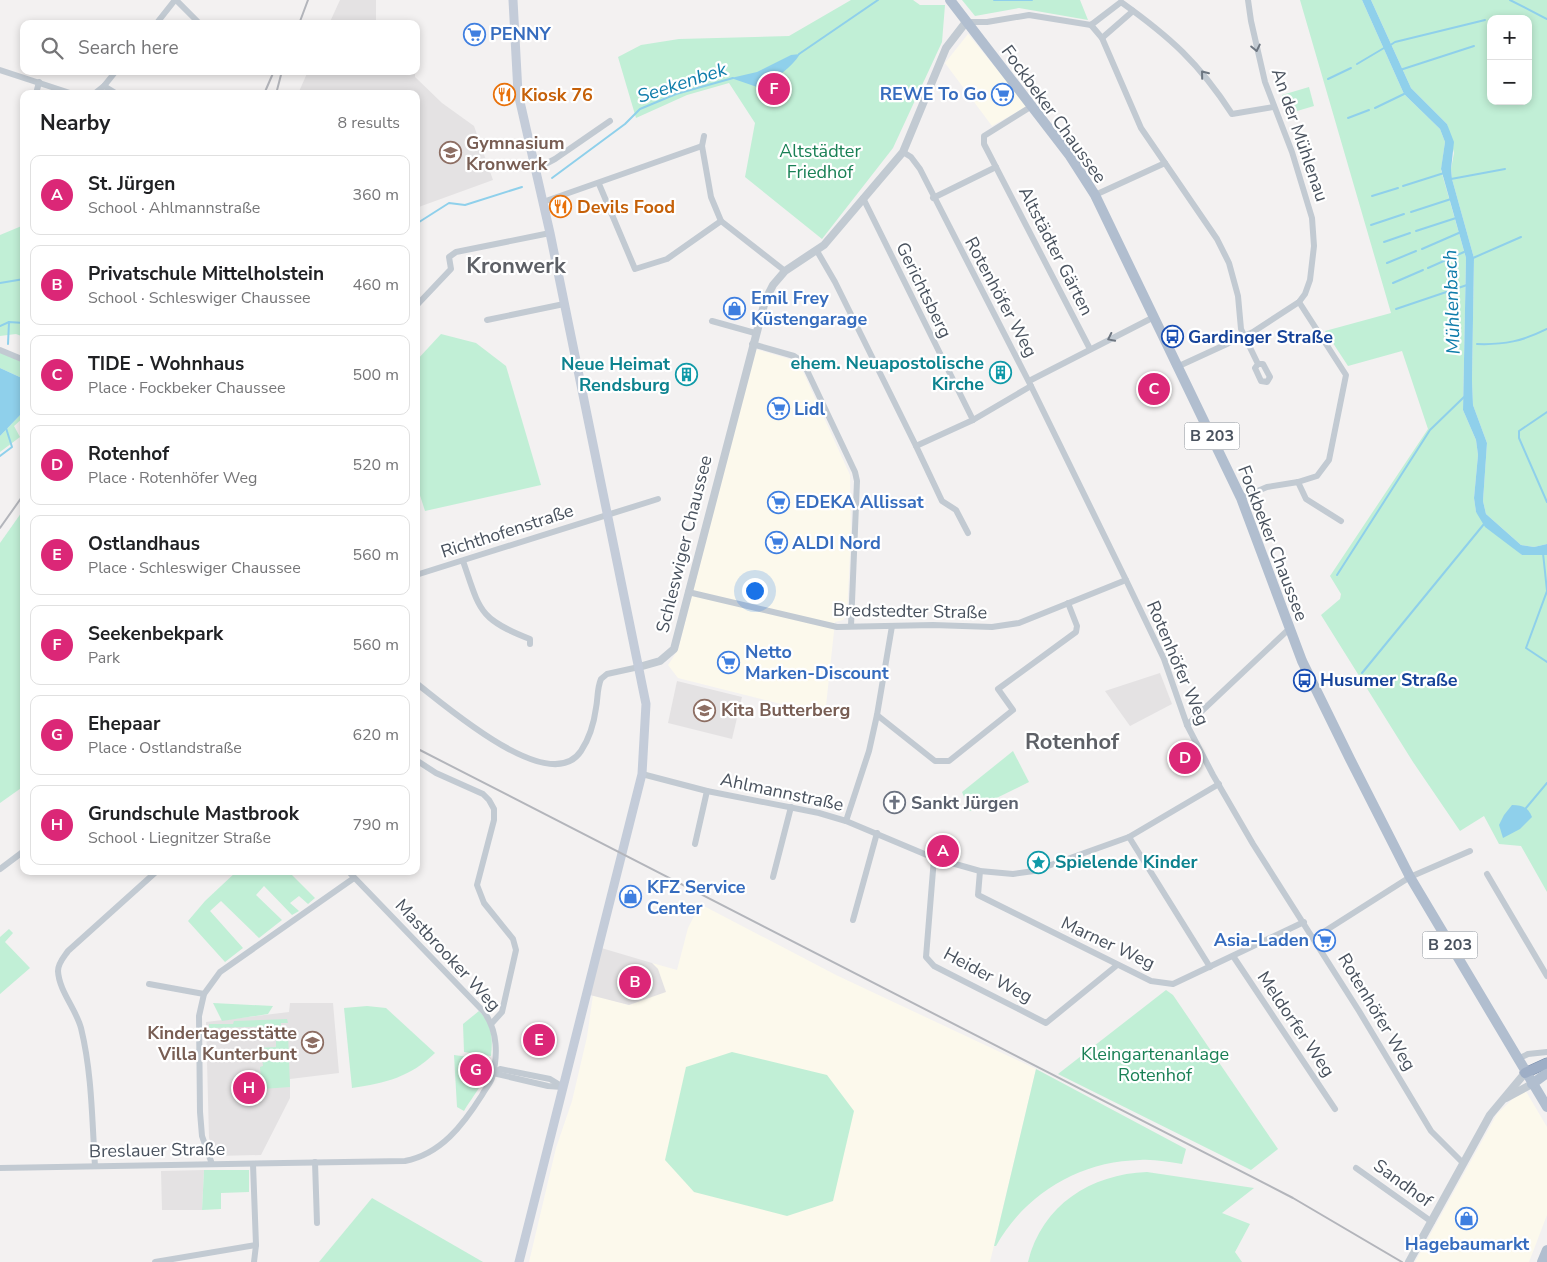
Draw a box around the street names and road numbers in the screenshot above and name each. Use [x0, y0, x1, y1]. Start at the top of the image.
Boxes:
street label: Fockbeker Chaussee [996, 40, 1112, 188]
street label: An der Mühlenau [1266, 65, 1334, 205]
street label: Altstädter Gärten [1013, 182, 1099, 320]
street label: Rotenhöfer Weg [959, 233, 1043, 361]
street label: Gerichtsberg [890, 238, 958, 342]
road number: B 203 [1184, 422, 1240, 450]
street label: Schleswiger Chaussee [650, 453, 718, 635]
street label: Fockbeker Chaussee [1232, 462, 1314, 624]
street label: Richthofenstraße [438, 498, 576, 564]
street label: Rotenhöfer Weg [1141, 597, 1215, 729]
street label: Bredstedter Straße [833, 598, 987, 624]
street label: Ahlmannstraße [718, 767, 846, 817]
street label: Mastbrooker Weg [390, 894, 506, 1016]
street label: Marner Weg [1057, 911, 1159, 975]
road number: B 203 [1422, 932, 1478, 958]
street label: Heider Weg [939, 942, 1037, 1008]
street label: Rotenhöfer Weg [1332, 949, 1422, 1075]
street label: Meldorfer Weg [1252, 966, 1340, 1082]
street label: Breslauer Straße [89, 1137, 225, 1163]
street label: Sandhof [1369, 1153, 1438, 1213]

